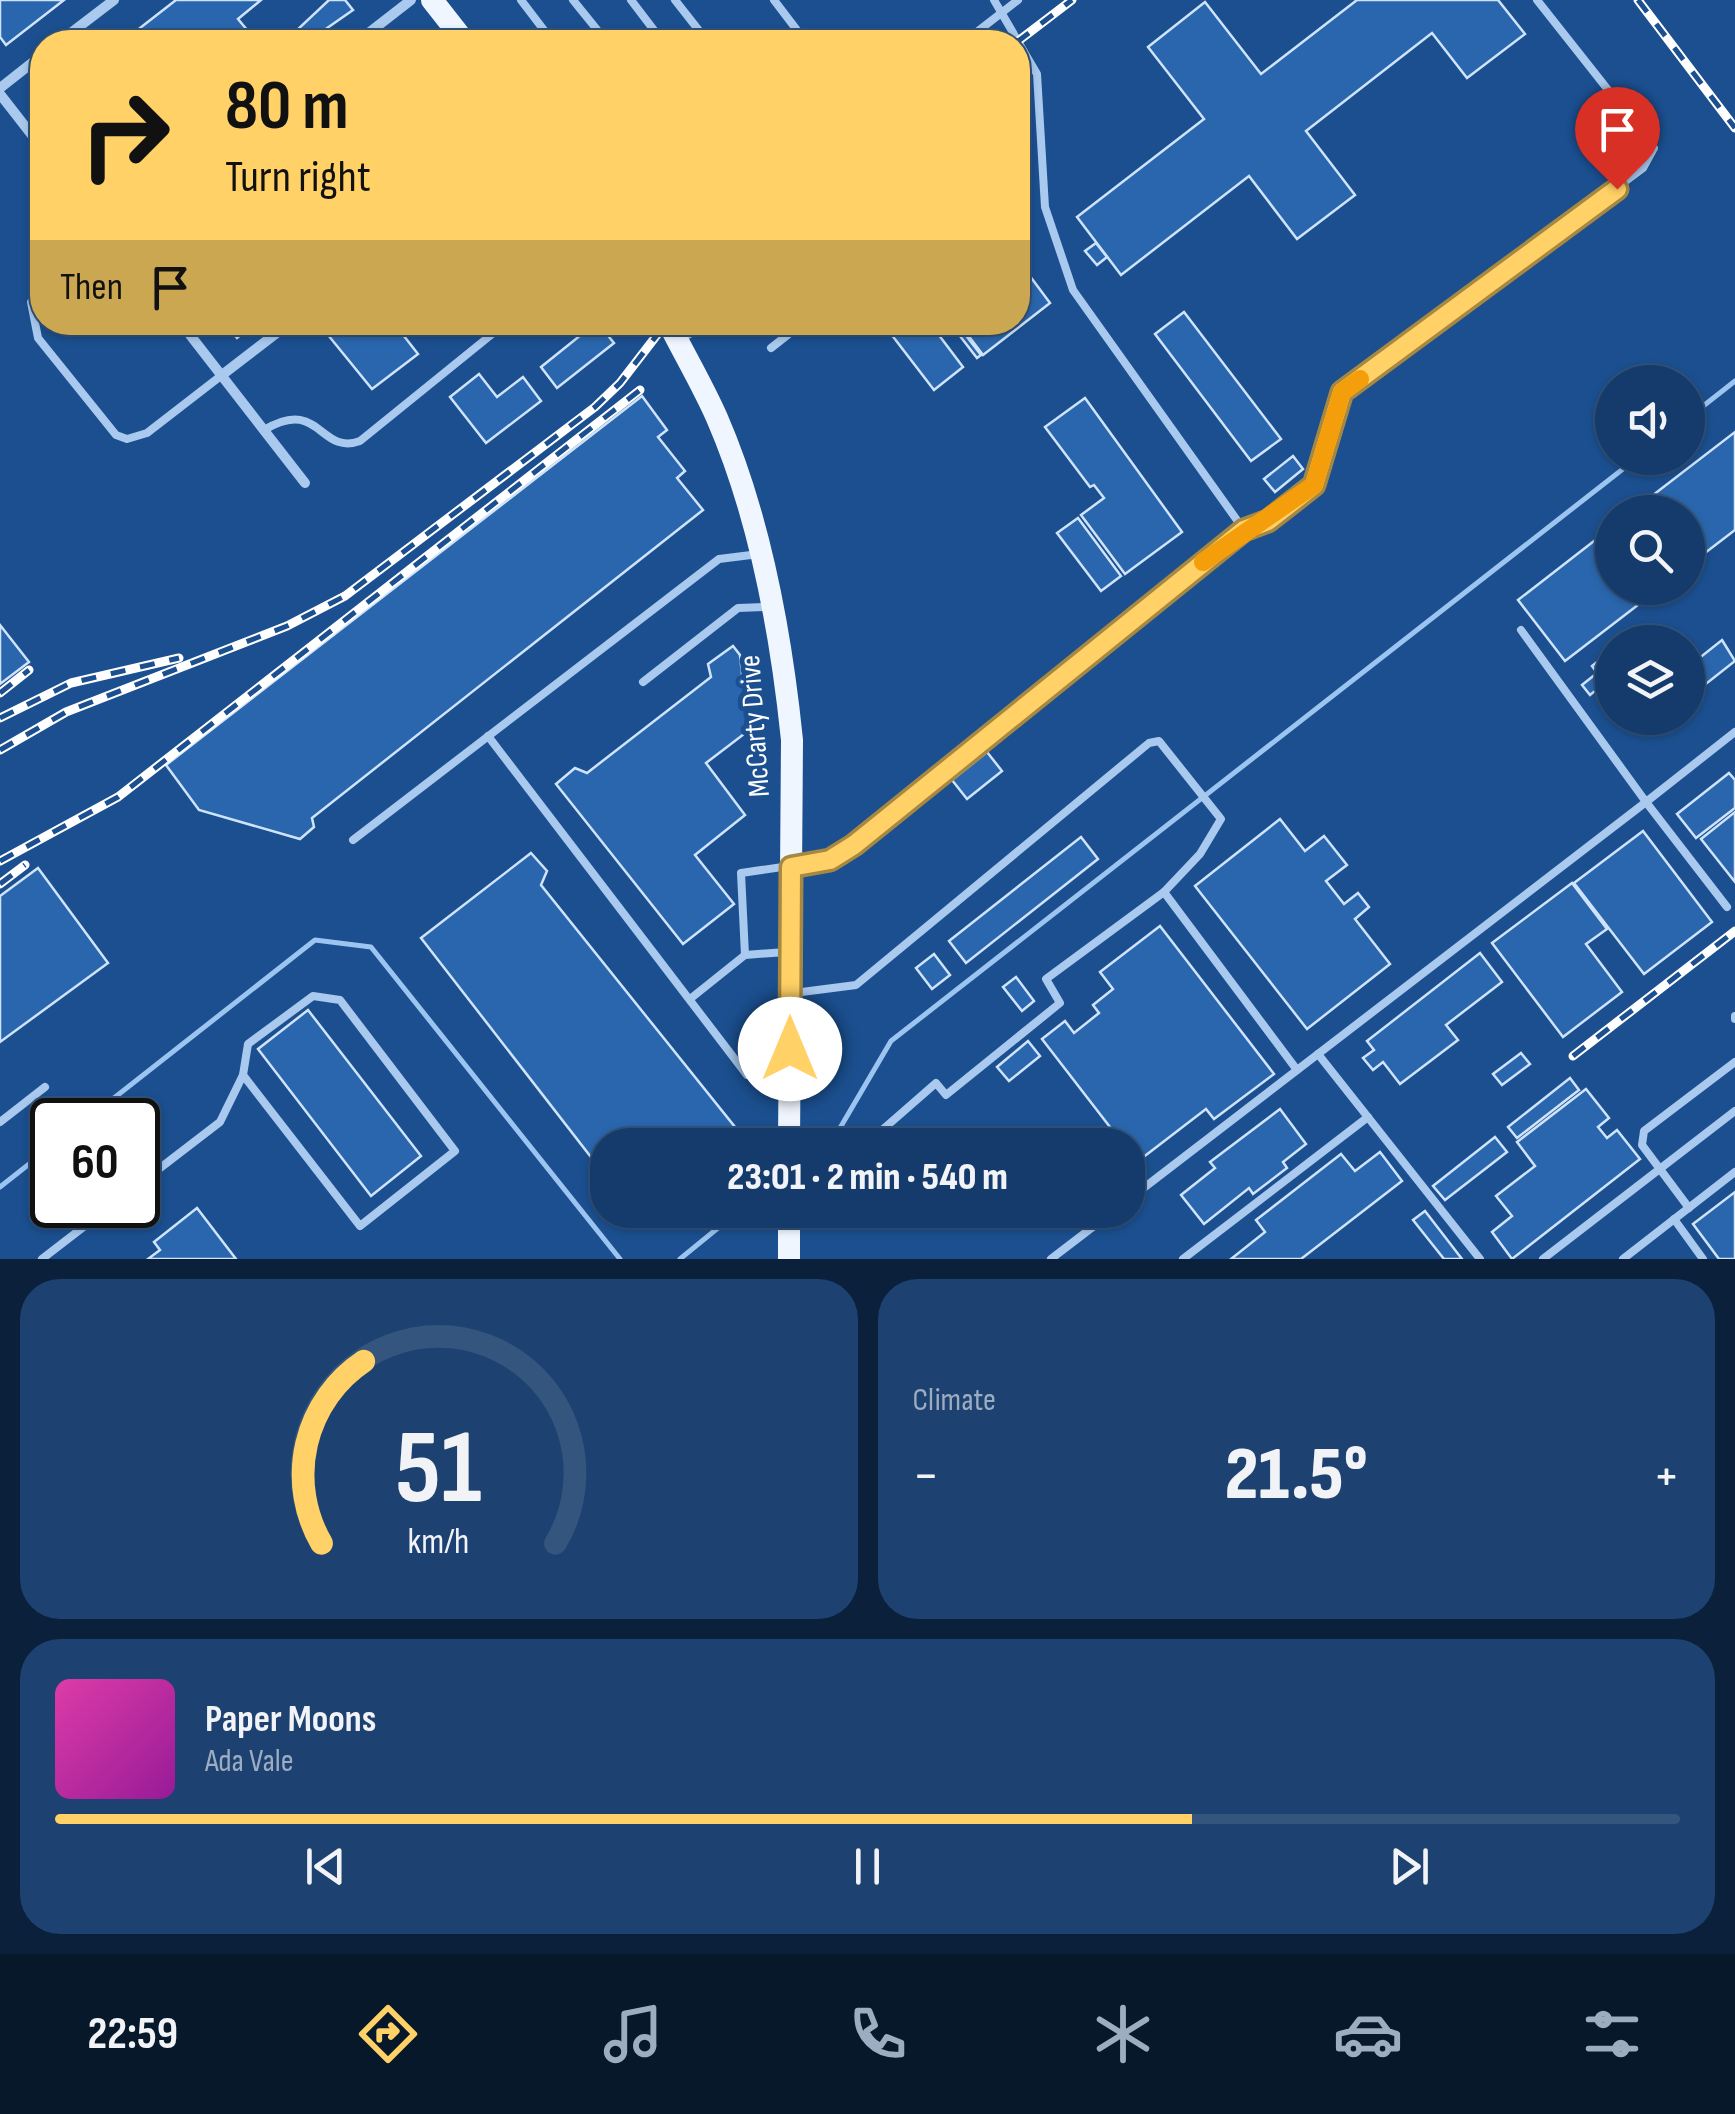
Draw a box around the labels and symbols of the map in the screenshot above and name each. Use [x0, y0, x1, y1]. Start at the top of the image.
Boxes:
pin [1575, 87, 1660, 190]
street label: McCarty Drive [732, 654, 778, 798]
position arrow [738, 997, 842, 1101]
speed limit sign: 60 [30, 1098, 160, 1228]

